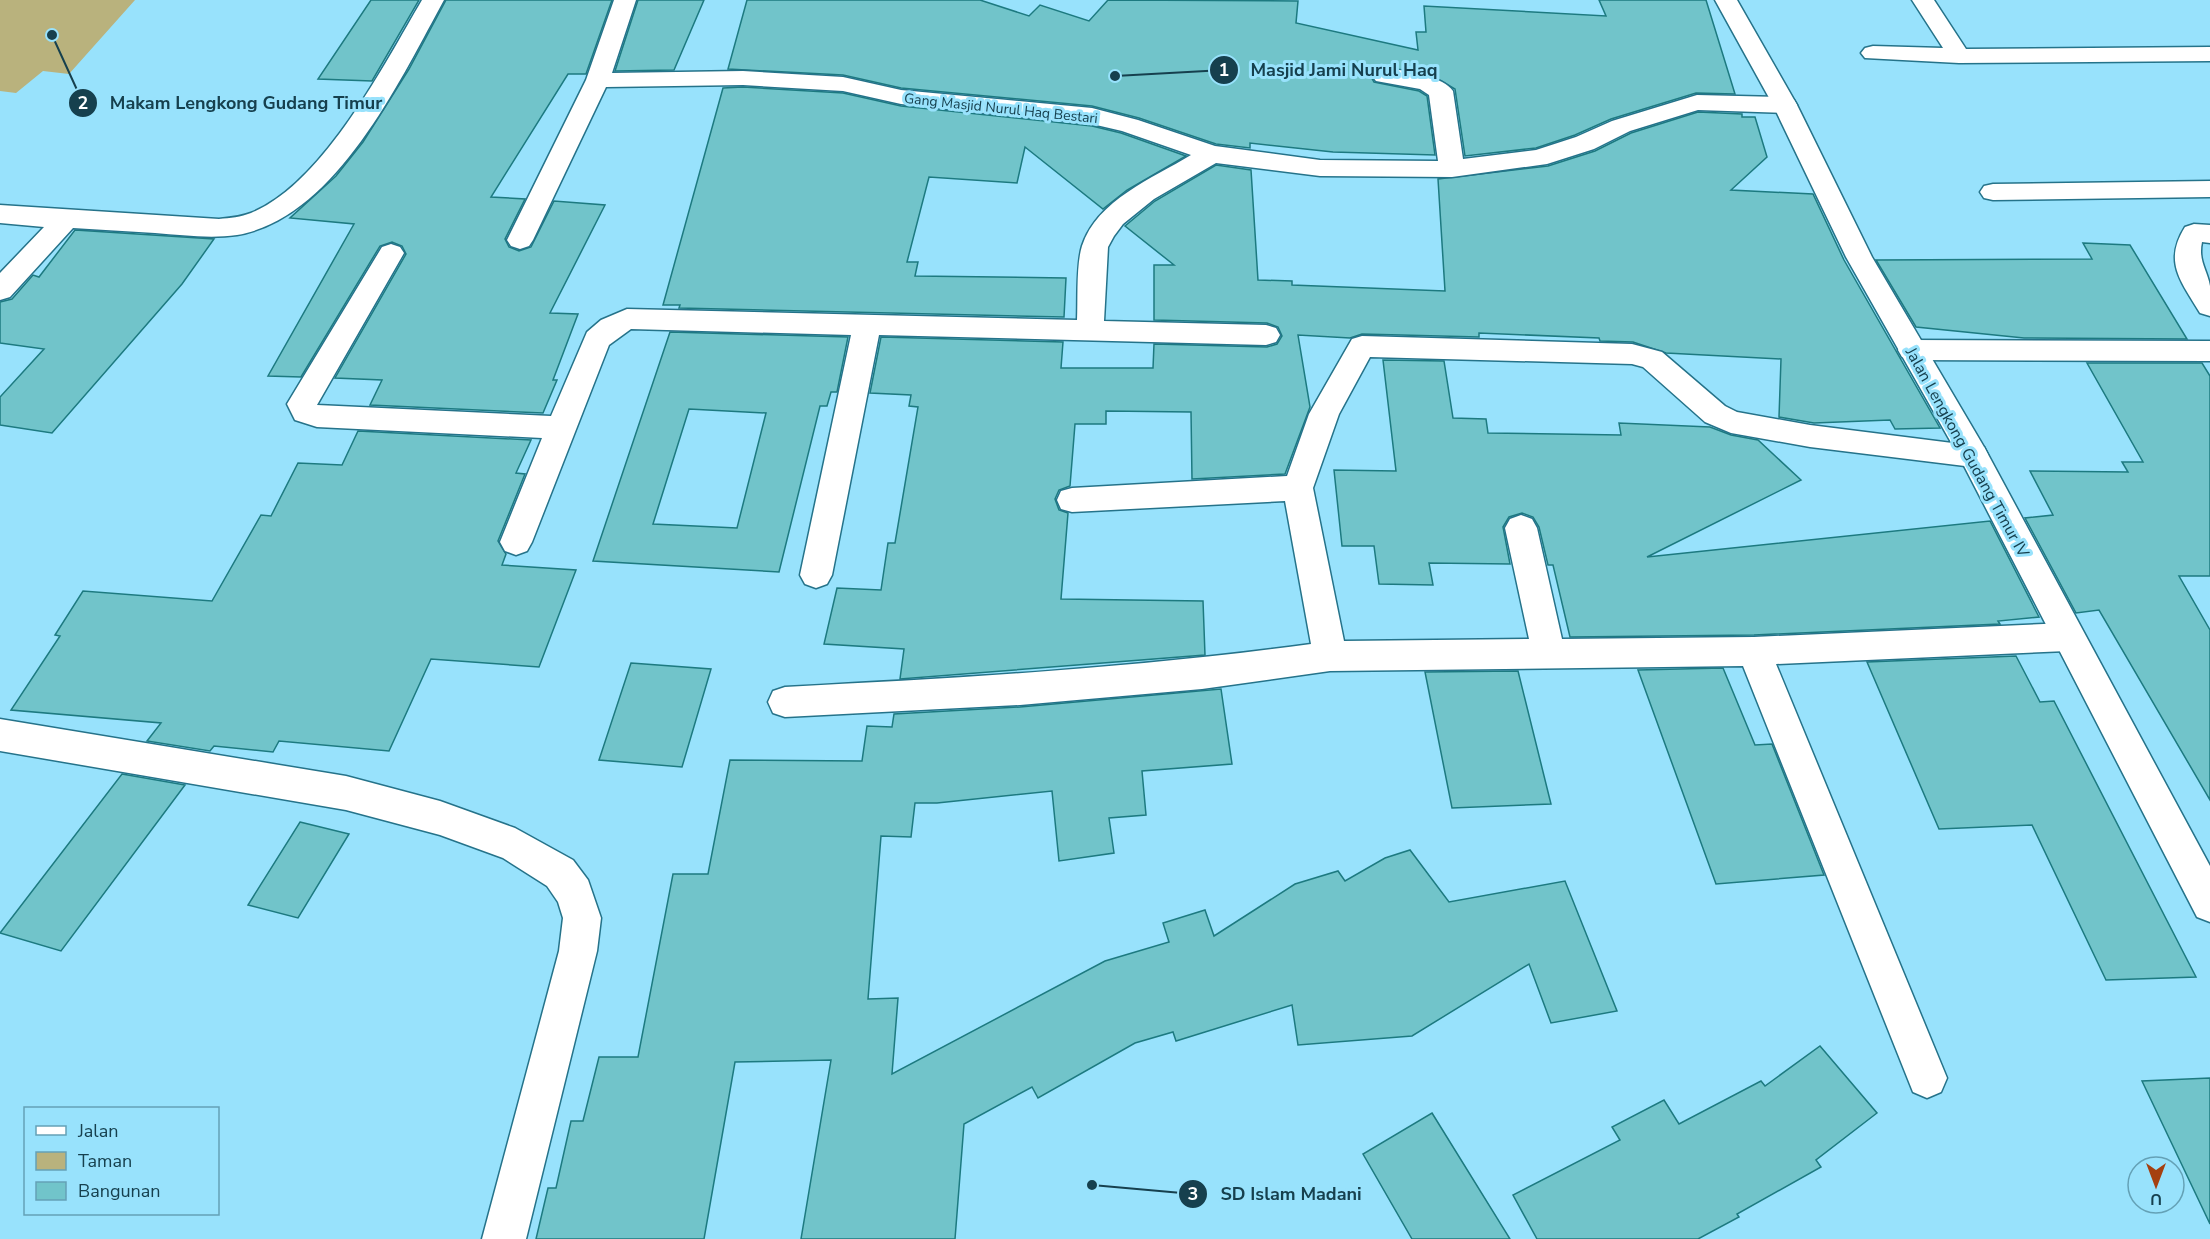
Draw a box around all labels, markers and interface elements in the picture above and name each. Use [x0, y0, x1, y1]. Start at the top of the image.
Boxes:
callout: Masjid Jami Nurul Haq [1209, 52, 1450, 88]
text: 1 [1219, 58, 1229, 82]
text: Masjid Jami Nurul Haq [1250, 58, 1438, 82]
callout: Makam Lengkong Gudang Timur [68, 85, 394, 121]
street label: Gang Masjid Nurul Haq Bestari [903, 89, 1099, 128]
text: 2 [78, 91, 88, 115]
text: Makam Lengkong Gudang Timur [110, 91, 382, 115]
street label: Jalan Lengkong Gudang Timur IV [1900, 343, 2035, 562]
legend [24, 1107, 219, 1215]
text: Jalan [77, 1119, 118, 1143]
text: Taman [78, 1149, 132, 1173]
north arrow [2126, 1155, 2186, 1215]
callout: SD Islam Madani [1178, 1176, 1373, 1212]
text: Bangunan [78, 1179, 161, 1203]
text: 3 [1188, 1182, 1198, 1206]
text: SD Islam Madani [1220, 1182, 1362, 1206]
text: U [2150, 1188, 2162, 1210]

